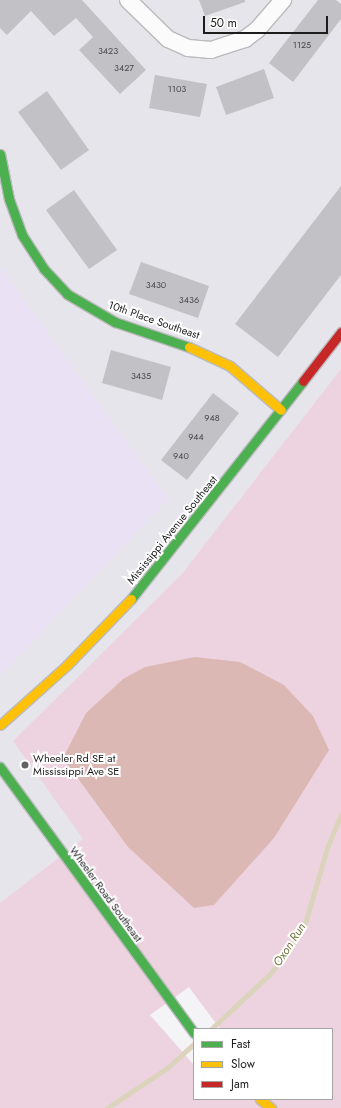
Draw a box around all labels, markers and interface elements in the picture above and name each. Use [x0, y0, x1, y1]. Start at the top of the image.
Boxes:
scale bar [205, 8, 330, 34]
text: 50 m [210, 14, 237, 32]
house number: 1125 [293, 40, 311, 50]
house number: 3423 [98, 46, 118, 56]
house number: 3427 [114, 63, 134, 73]
house number: 1103 [168, 84, 186, 94]
house number: 3430 [146, 280, 166, 290]
house number: 3436 [179, 295, 199, 305]
street label: 10th Place Southeast [107, 298, 201, 342]
house number: 3435 [131, 371, 151, 381]
house number: 948 [204, 413, 220, 423]
house number: 944 [188, 432, 204, 442]
house number: 940 [173, 451, 189, 461]
street label: Mississippi Avenue Southeast [124, 473, 220, 587]
place label: Wheeler Rd SE at Mississippi Ave SE [33, 752, 119, 778]
marker: Wheeler Rd SE at Mississippi Ave SE [20, 760, 30, 770]
street label: Wheeler Road Southeast [67, 844, 145, 944]
water label: Oxon Run [271, 921, 309, 969]
legend [193, 1028, 333, 1100]
text: Fast [231, 1035, 250, 1053]
text: Slow [231, 1055, 255, 1073]
text: Jam [231, 1075, 249, 1093]

